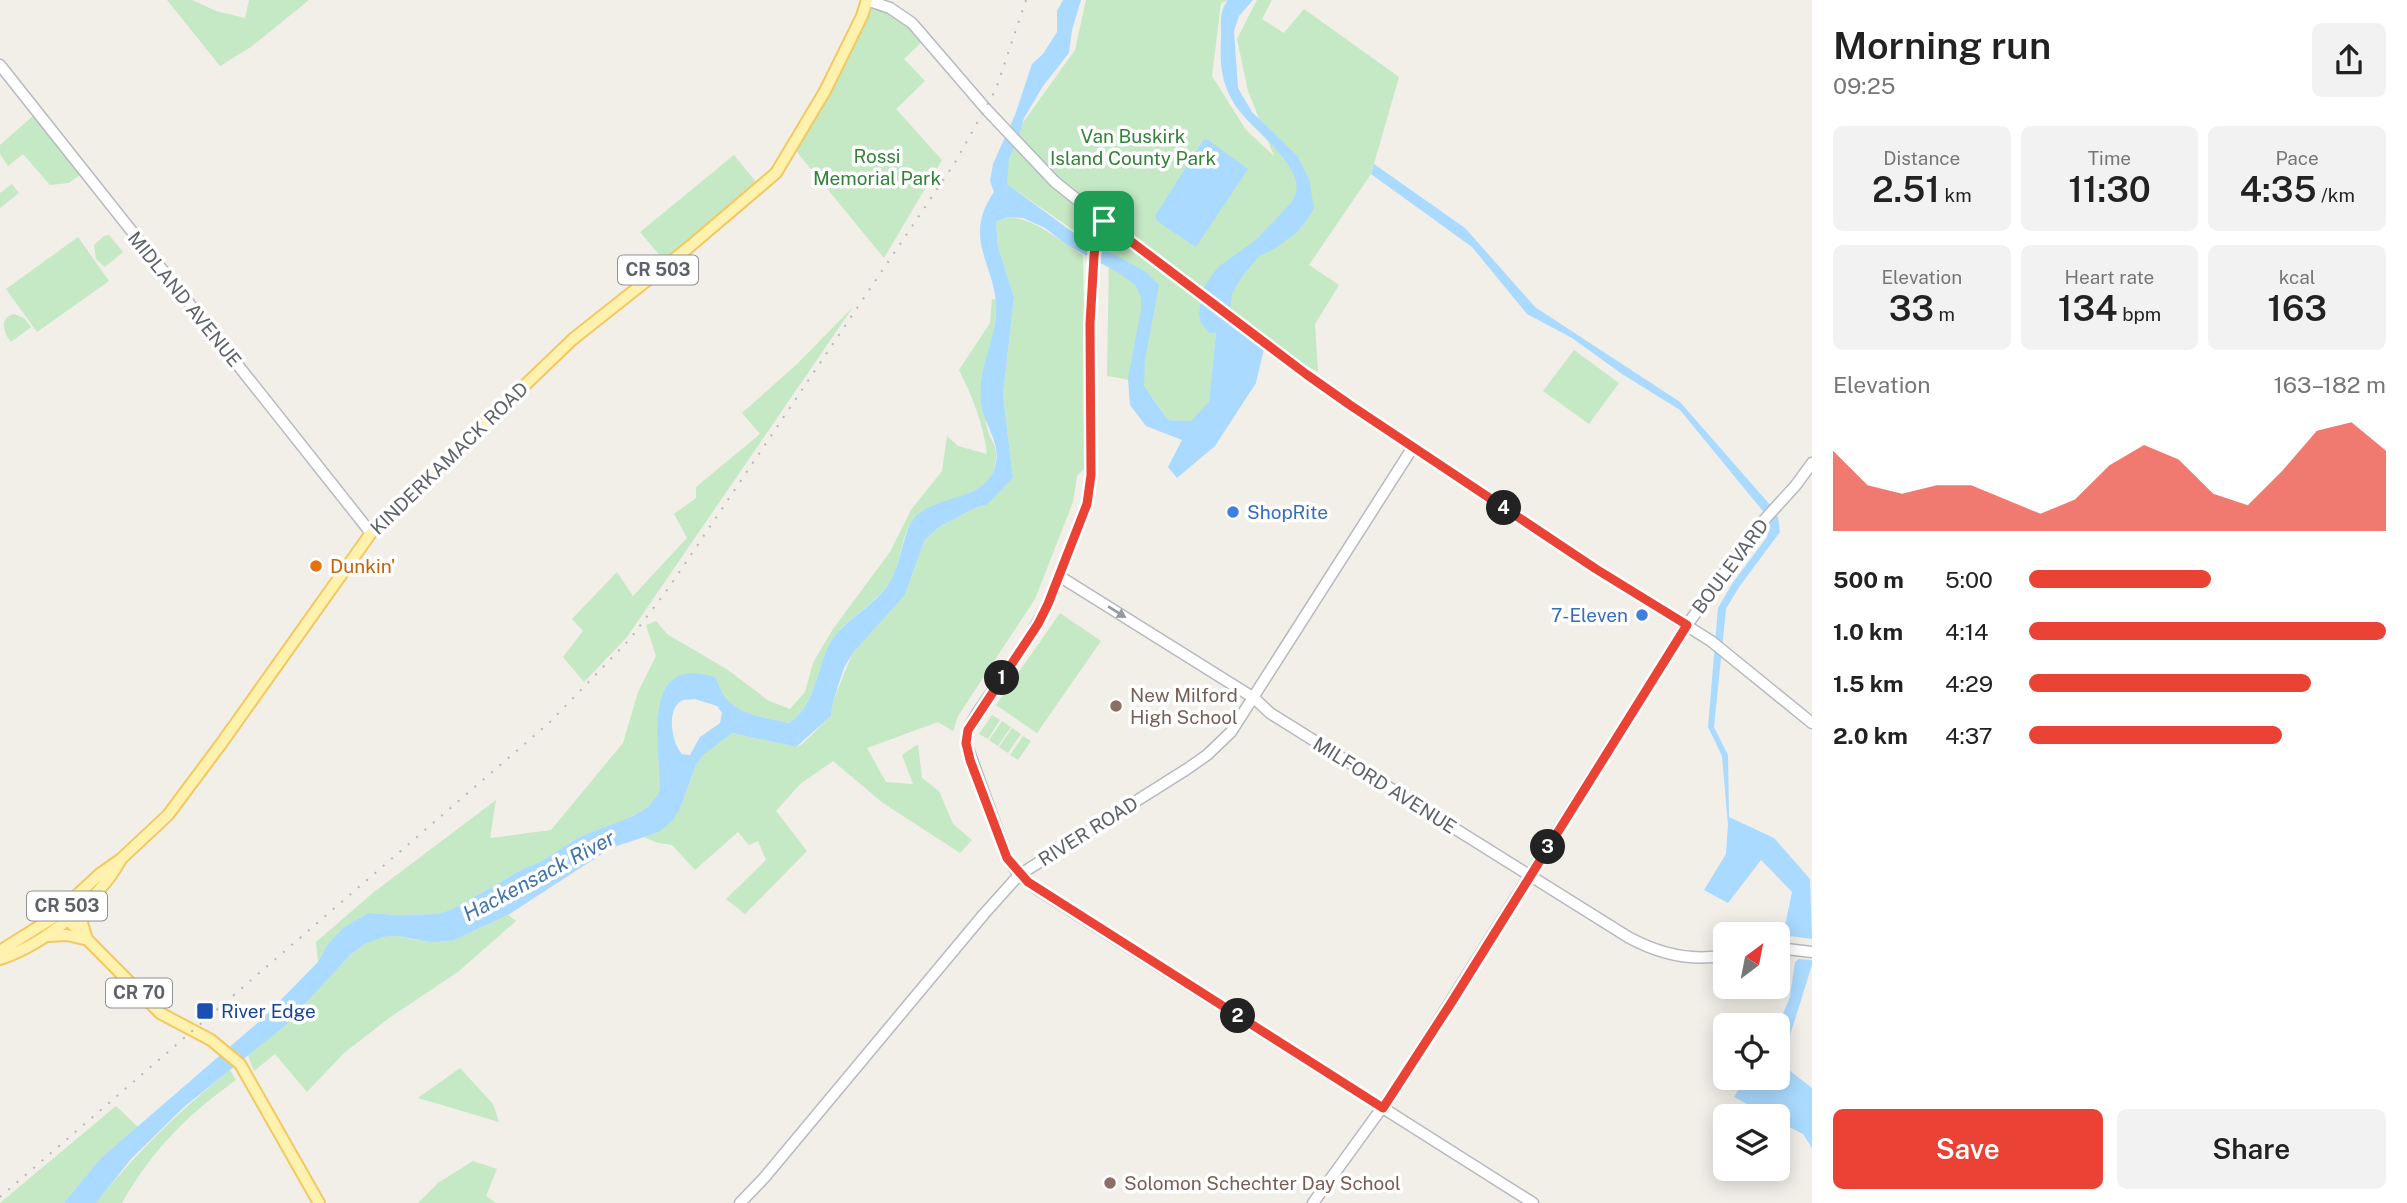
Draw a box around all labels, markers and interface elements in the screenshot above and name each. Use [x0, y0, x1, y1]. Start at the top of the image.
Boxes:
text: Morning run [1833, 23, 2051, 68]
button: share [2312, 23, 2386, 97]
text: 09:25 [1833, 72, 1895, 99]
park label: Van Buskirk Island County Park [1050, 125, 1216, 169]
park label: Rossi Memorial Park [813, 145, 941, 189]
text: Distance [1883, 147, 1960, 169]
text: Time [2088, 147, 2131, 169]
text: Pace [2275, 147, 2319, 169]
text: 2.51 [1872, 169, 1940, 210]
text: 11:30 [2068, 169, 2151, 210]
text: 4:35 [2239, 169, 2316, 210]
text: km [1940, 184, 1972, 206]
text: /km [2316, 184, 2355, 206]
pin [1074, 191, 1134, 251]
icon: arrive [1085, 202, 1123, 240]
street label: MIDLAND AVENUE [124, 227, 246, 371]
road number: CR 503 [618, 256, 698, 284]
text: Elevation [1882, 266, 1962, 288]
text: Heart rate [2065, 266, 2154, 288]
text: kcal [2279, 266, 2316, 288]
text: 33 [1889, 288, 1934, 329]
text: 134 [2058, 288, 2118, 329]
text: 163 [2267, 288, 2327, 329]
text: m [1934, 303, 1955, 325]
text: bpm [2118, 303, 2161, 325]
text: Elevation [1833, 371, 1931, 398]
text: 163–182 m [2274, 371, 2386, 398]
street label: KINDERKAMACK ROAD [366, 377, 532, 539]
pin: 4 [1486, 490, 1522, 526]
text: 4 [1497, 496, 1510, 518]
place label: ShopRite [1247, 501, 1328, 523]
marker: ShopRite [1225, 504, 1241, 520]
street label: BOULEVARD [1687, 514, 1773, 618]
place label: Dunkin' [330, 555, 395, 577]
marker: Dunkin' [308, 558, 324, 574]
text: 500 m [1833, 566, 1904, 593]
text: 5:00 [1945, 566, 1993, 593]
place label: 7-Eleven [1551, 604, 1628, 626]
one-way arrow [1107, 606, 1126, 619]
marker: 7-Eleven [1634, 607, 1650, 623]
text: 1.0 km [1833, 618, 1903, 645]
text: 4:14 [1945, 618, 1988, 645]
pin: 1 [984, 660, 1020, 696]
text: 1 [997, 666, 1006, 688]
text: 1.5 km [1833, 670, 1904, 697]
text: 4:29 [1945, 670, 1993, 697]
place label: New Milford High School [1130, 684, 1238, 728]
marker: New Milford High School [1108, 698, 1124, 714]
text: 2.0 km [1833, 722, 1908, 749]
text: 4:37 [1945, 722, 1993, 749]
street label: MILFORD AVENUE [1309, 732, 1461, 838]
street label: RIVER ROAD [1034, 792, 1142, 870]
water label: Hackensack River [459, 825, 620, 926]
pin: 3 [1530, 830, 1566, 864]
text: 3 [1541, 835, 1554, 857]
road number: CR 503 [27, 891, 107, 920]
north arrow [1713, 922, 1790, 999]
map controls [1713, 922, 1790, 1181]
road number: CR 70 [106, 978, 172, 1008]
pin: 2 [1220, 998, 1256, 1034]
place label: River Edge [221, 1000, 316, 1022]
marker: River Edge [195, 1001, 215, 1021]
text: 2 [1231, 1004, 1244, 1026]
button: locate [1713, 1013, 1790, 1090]
button: layers [1713, 1104, 1790, 1181]
button: Save [1833, 1109, 2103, 1189]
button: Share [2117, 1109, 2386, 1189]
place label: Solomon Schechter Day School [1124, 1172, 1401, 1194]
marker: Solomon Schechter Day School [1102, 1175, 1118, 1191]

